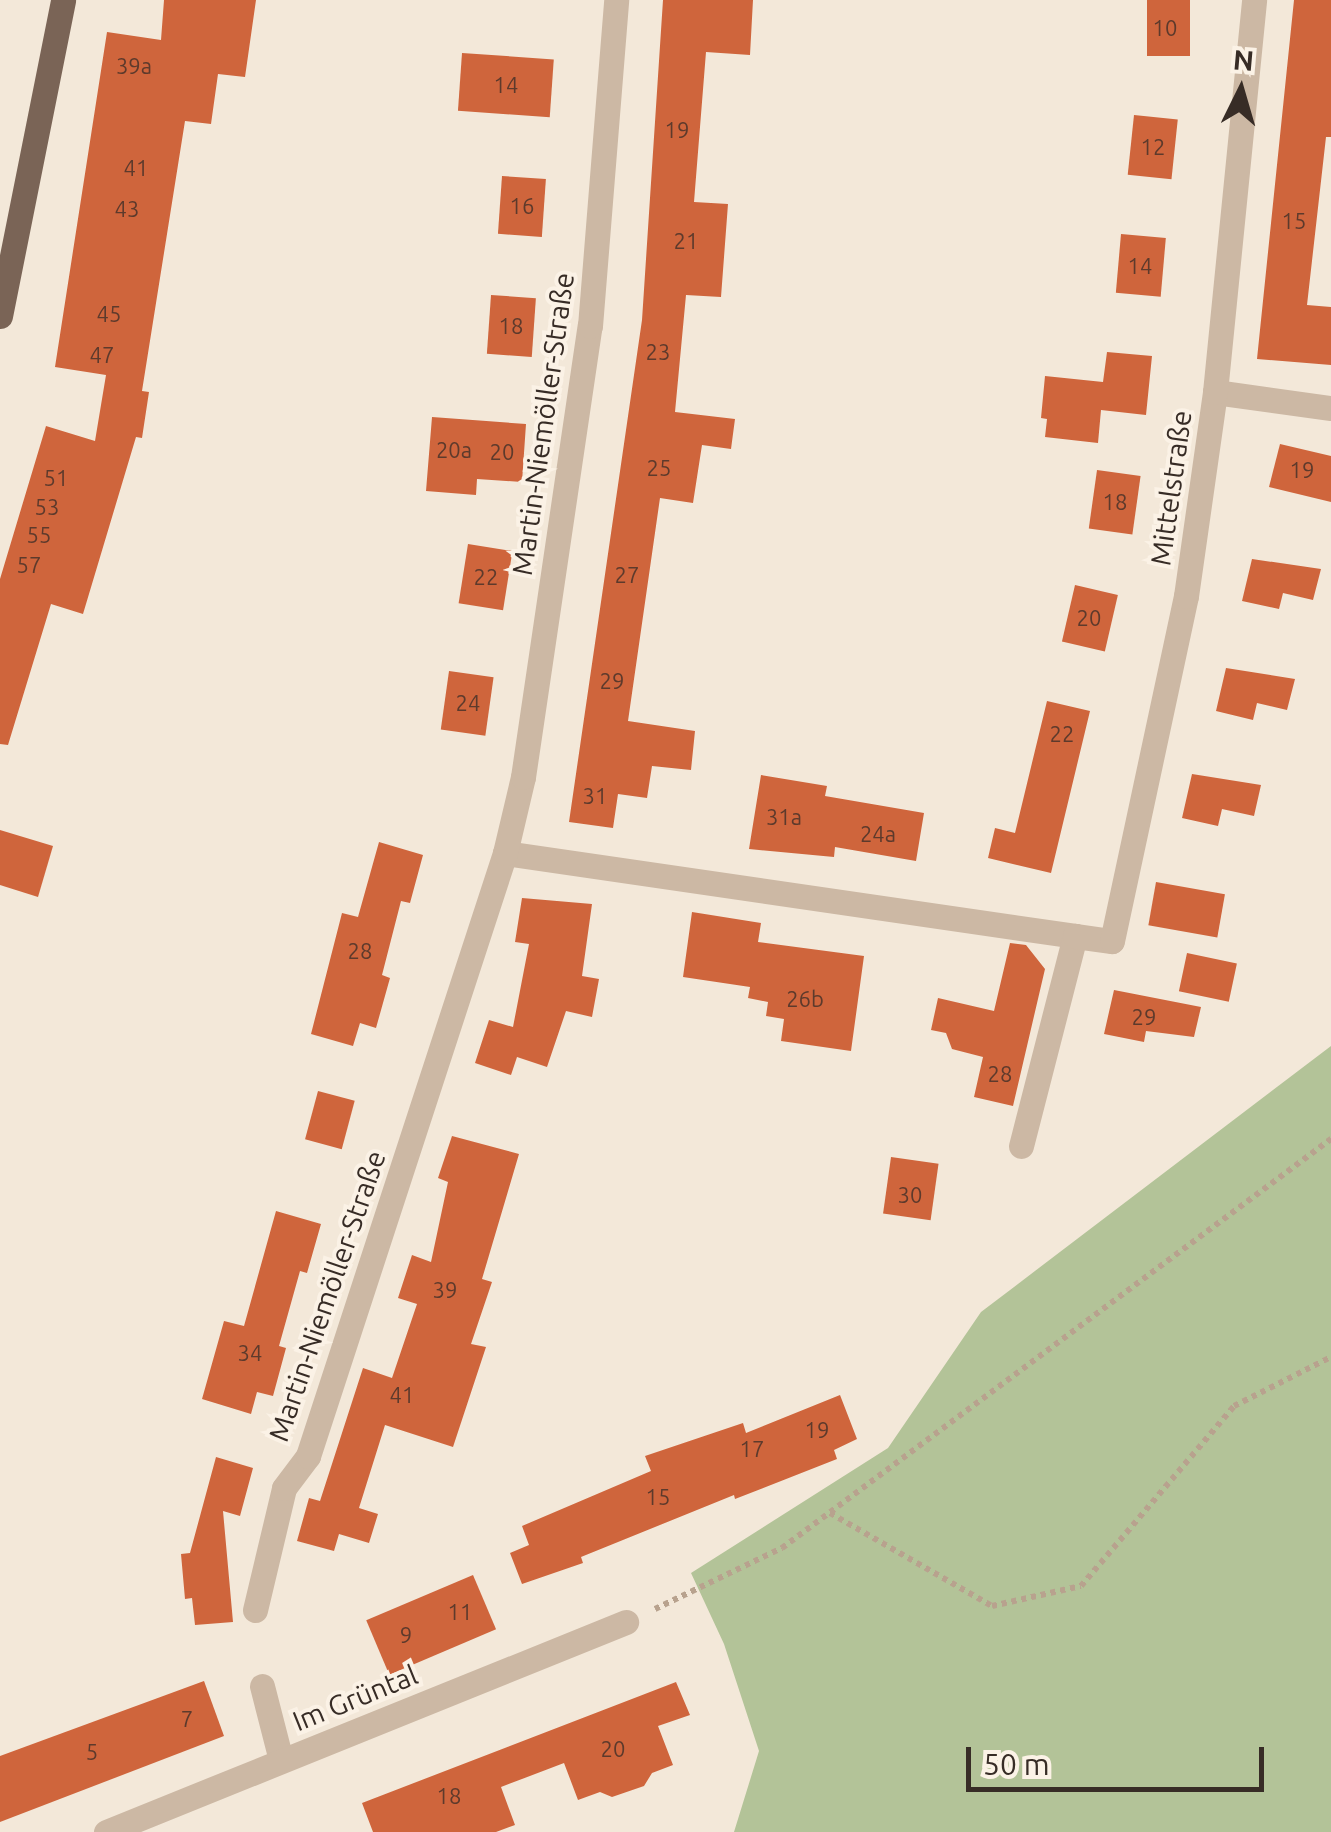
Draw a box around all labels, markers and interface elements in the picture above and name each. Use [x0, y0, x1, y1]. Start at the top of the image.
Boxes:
house number: 10 [1153, 15, 1177, 41]
north arrow [1191, 40, 1291, 140]
text: N [1232, 43, 1255, 76]
house number: 39a [116, 53, 152, 79]
house number: 14 [494, 72, 518, 98]
house number: 19 [665, 117, 689, 143]
house number: 12 [1141, 134, 1165, 160]
house number: 41 [124, 155, 148, 181]
house number: 16 [510, 193, 534, 219]
house number: 43 [115, 196, 139, 222]
house number: 15 [1282, 208, 1306, 234]
house number: 21 [674, 228, 698, 254]
house number: 14 [1128, 253, 1152, 279]
street label: Martin-Niemöller-Straße [505, 270, 581, 578]
house number: 45 [97, 301, 121, 327]
house number: 18 [499, 313, 523, 339]
house number: 23 [646, 339, 670, 365]
house number: 47 [90, 342, 114, 368]
street label: Mittelstraße [1143, 408, 1199, 568]
house number: 20a [436, 437, 472, 463]
house number: 20 [490, 439, 514, 465]
house number: 25 [647, 455, 671, 481]
house number: 19 [1290, 457, 1314, 483]
house number: 51 [44, 465, 68, 491]
house number: 18 [1103, 489, 1127, 515]
house number: 53 [35, 494, 59, 520]
house number: 55 [27, 522, 51, 548]
house number: 57 [17, 552, 41, 578]
house number: 27 [615, 562, 639, 588]
house number: 22 [474, 564, 498, 590]
house number: 20 [1077, 605, 1101, 631]
house number: 29 [600, 668, 624, 694]
house number: 24 [456, 690, 480, 716]
house number: 22 [1050, 721, 1074, 747]
house number: 31 [583, 783, 607, 809]
house number: 31a [766, 804, 802, 830]
house number: 24a [860, 821, 896, 847]
house number: 28 [348, 938, 372, 964]
house number: 26b [786, 986, 824, 1012]
house number: 29 [1132, 1004, 1156, 1030]
house number: 28 [988, 1061, 1012, 1087]
street label: Martin-Niemöller-Straße [261, 1146, 393, 1446]
house number: 30 [898, 1182, 922, 1208]
house number: 39 [433, 1277, 457, 1303]
house number: 34 [238, 1340, 262, 1366]
house number: 41 [390, 1382, 414, 1408]
house number: 19 [805, 1417, 829, 1443]
house number: 17 [740, 1436, 764, 1462]
house number: 15 [646, 1484, 670, 1510]
house number: 11 [448, 1599, 472, 1625]
house number: 9 [400, 1622, 412, 1648]
street label: Im Grüntal [288, 1658, 422, 1738]
house number: 7 [181, 1706, 193, 1732]
scale bar [971, 1727, 1268, 1789]
house number: 20 [601, 1736, 625, 1762]
house number: 5 [86, 1739, 98, 1765]
text: 50 m [983, 1747, 1050, 1781]
house number: 18 [437, 1783, 461, 1809]

